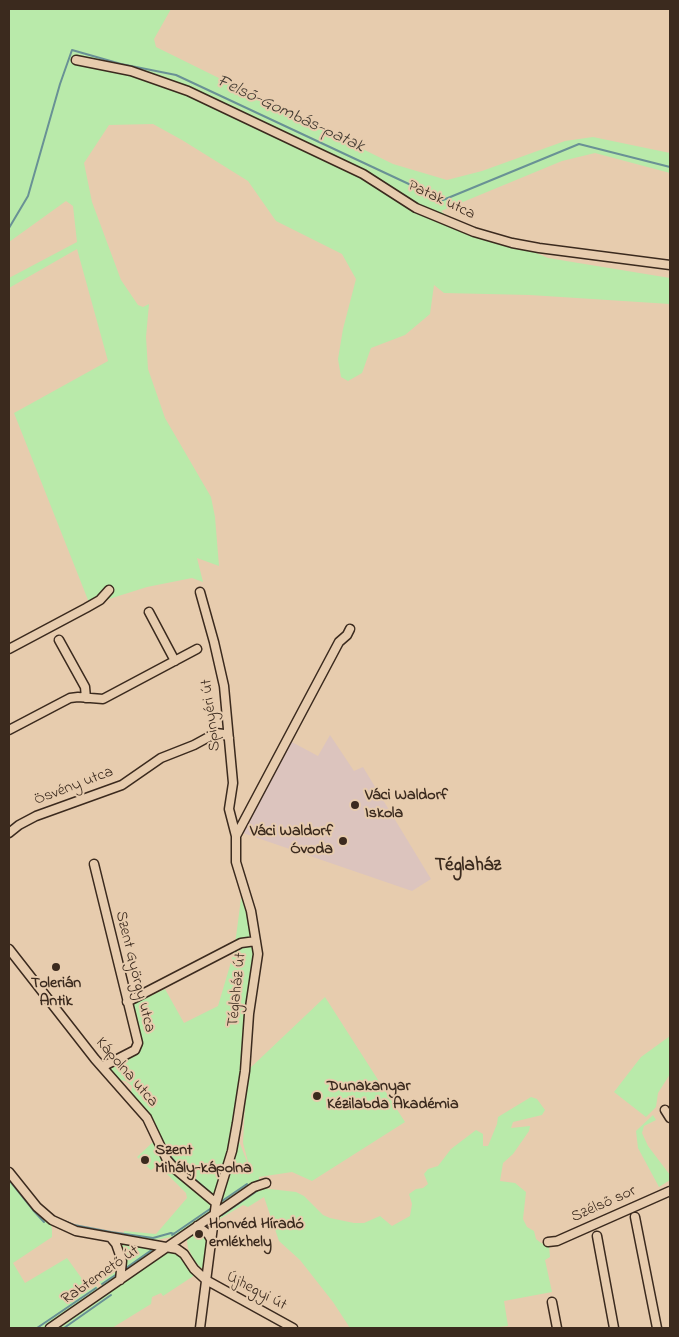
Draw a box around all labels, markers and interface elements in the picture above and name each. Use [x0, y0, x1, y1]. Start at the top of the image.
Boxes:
water label: Felső-Gombás-patak [213, 71, 367, 159]
street label: Patak utca [404, 177, 478, 225]
street label: Spinyéri út [198, 678, 226, 752]
street label: Ösvény utca [32, 763, 116, 811]
place label: Váci Waldorf Iskola [365, 786, 448, 824]
marker: Váci Waldorf Iskola [349, 799, 361, 811]
place label: Váci Waldorf Óvoda [250, 822, 333, 860]
marker: Váci Waldorf Óvoda [337, 835, 349, 847]
district label: Téglaház [435, 856, 501, 878]
street label: Szent György utca [110, 909, 158, 1035]
street label: Téglaház út [225, 952, 251, 1028]
marker: Tolerián Antik [50, 961, 62, 973]
place label: Tolerián Antik [31, 974, 81, 1012]
street label: Kápolna utca [91, 1034, 161, 1112]
place label: Dunakanyar Kézilabda Akadémia [327, 1077, 459, 1115]
marker: Dunakanyar Kézilabda Akadémia [311, 1090, 323, 1102]
place label: Szent Mihály-kápolna [155, 1141, 252, 1179]
marker: Szent Mihály-kápolna [139, 1154, 151, 1166]
street label: Szélső sor [569, 1182, 639, 1228]
place label: Honvéd Híradó emlékhely [209, 1215, 304, 1253]
marker: Honvéd Híradó emlékhely [193, 1228, 205, 1240]
street label: Rabtemető út [59, 1242, 143, 1310]
street label: Újhegyi út [223, 1268, 289, 1316]

